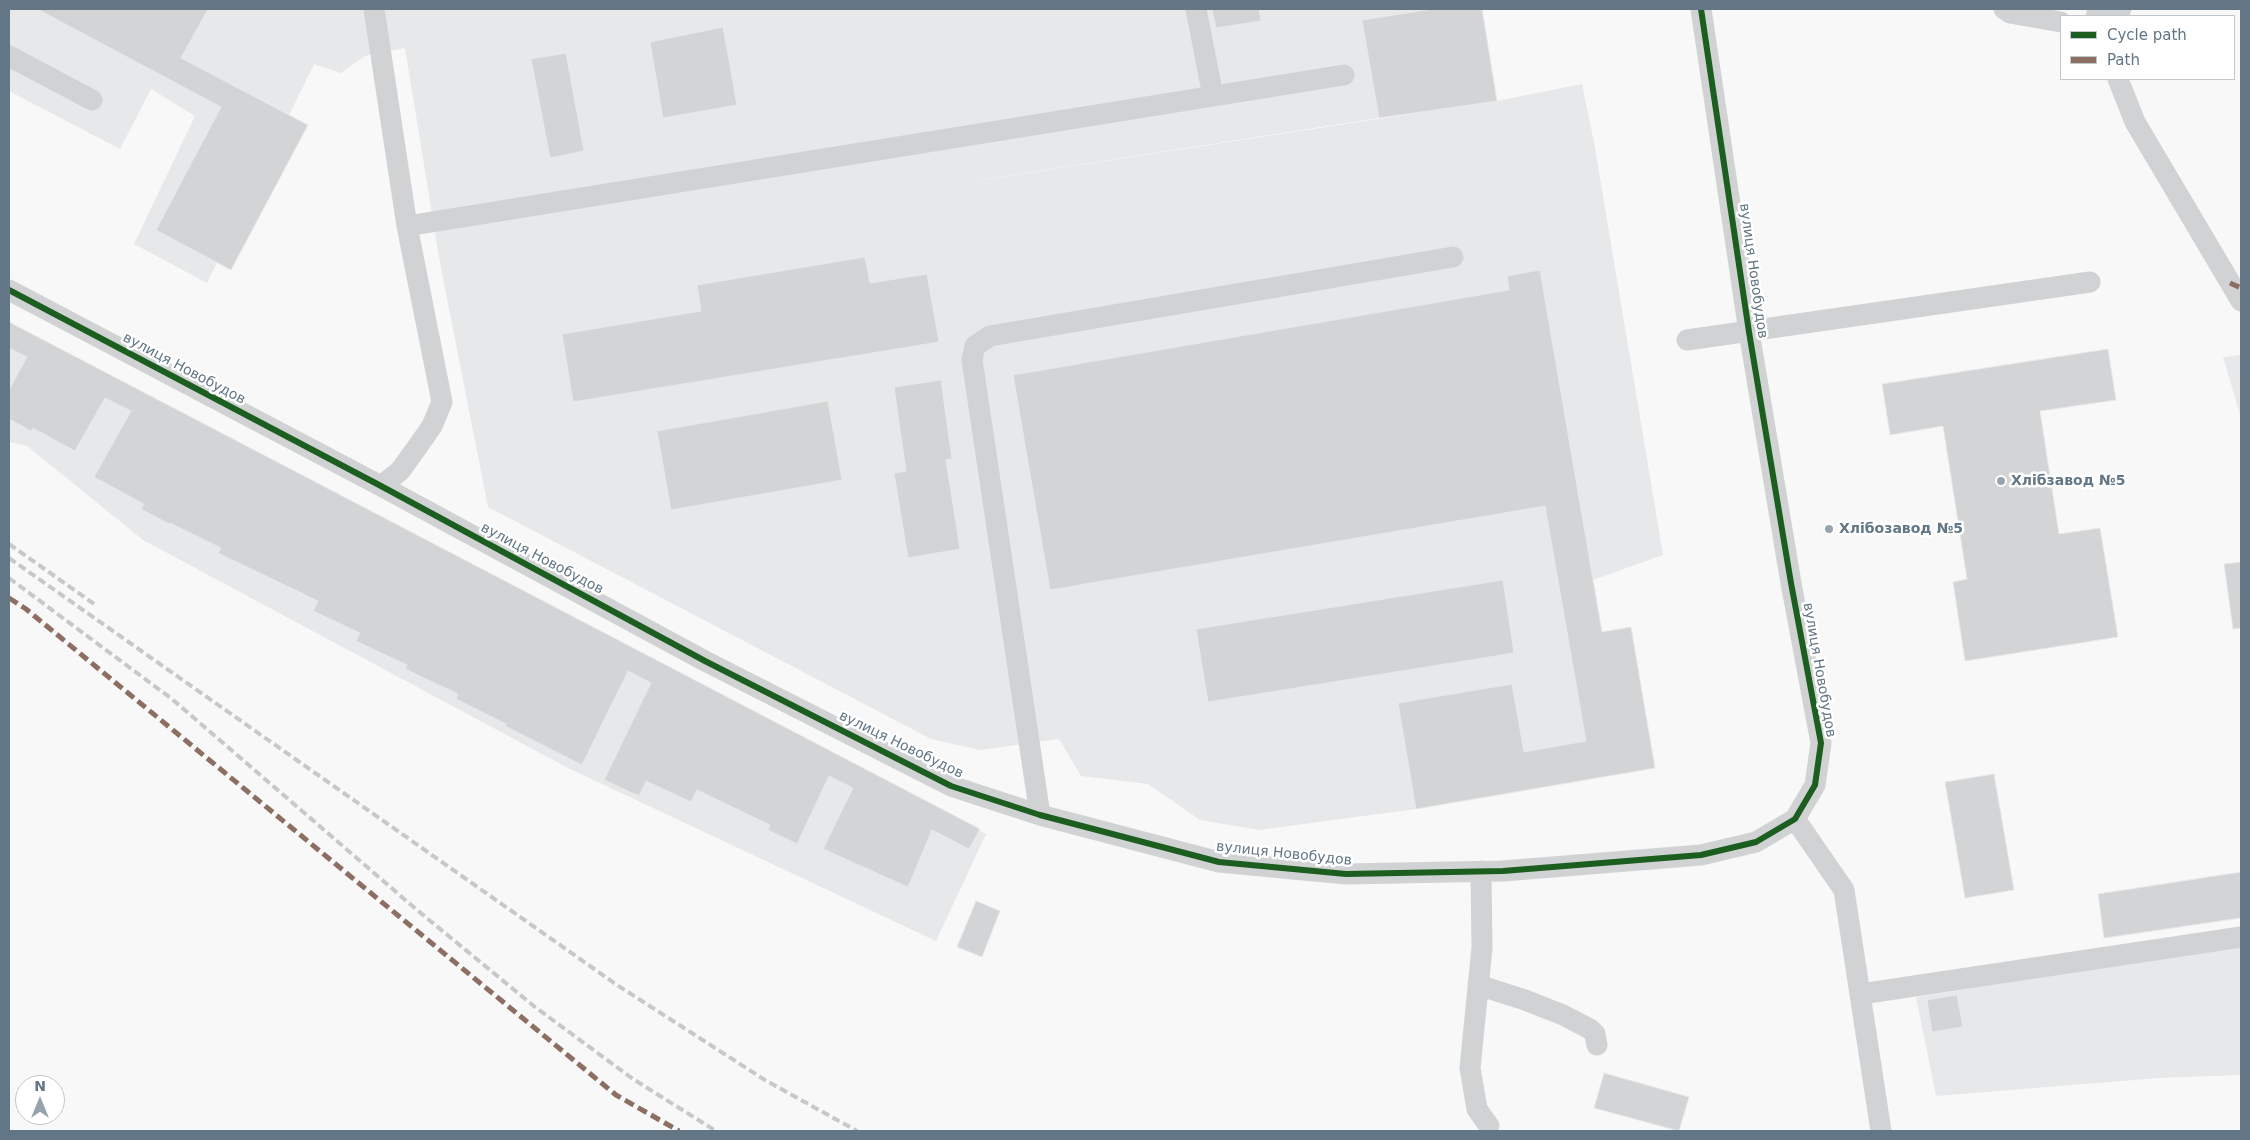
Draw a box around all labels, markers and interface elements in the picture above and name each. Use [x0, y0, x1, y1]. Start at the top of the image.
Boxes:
legend [2060, 15, 2235, 80]
text: Cycle path [2107, 26, 2187, 44]
text: Path [2107, 51, 2140, 69]
street label: вулиця Новобудов [1735, 202, 1771, 340]
street label: вулиця Новобудов [120, 330, 248, 408]
place label: Хлібзавод №5 [2011, 473, 2125, 489]
marker: Хлібзавод №5 [1995, 475, 2007, 487]
street label: вулиця Новобудов [478, 520, 606, 598]
place label: Хлібозавод №5 [1839, 521, 1963, 537]
marker: Хлібозавод №5 [1823, 523, 1835, 535]
street label: вулиця Новобудов [1799, 601, 1839, 739]
street label: вулиця Новобудов [836, 708, 966, 782]
street label: вулиця Новобудов [1215, 839, 1353, 869]
north arrow [15, 1075, 65, 1125]
text: N [34, 1078, 46, 1094]

